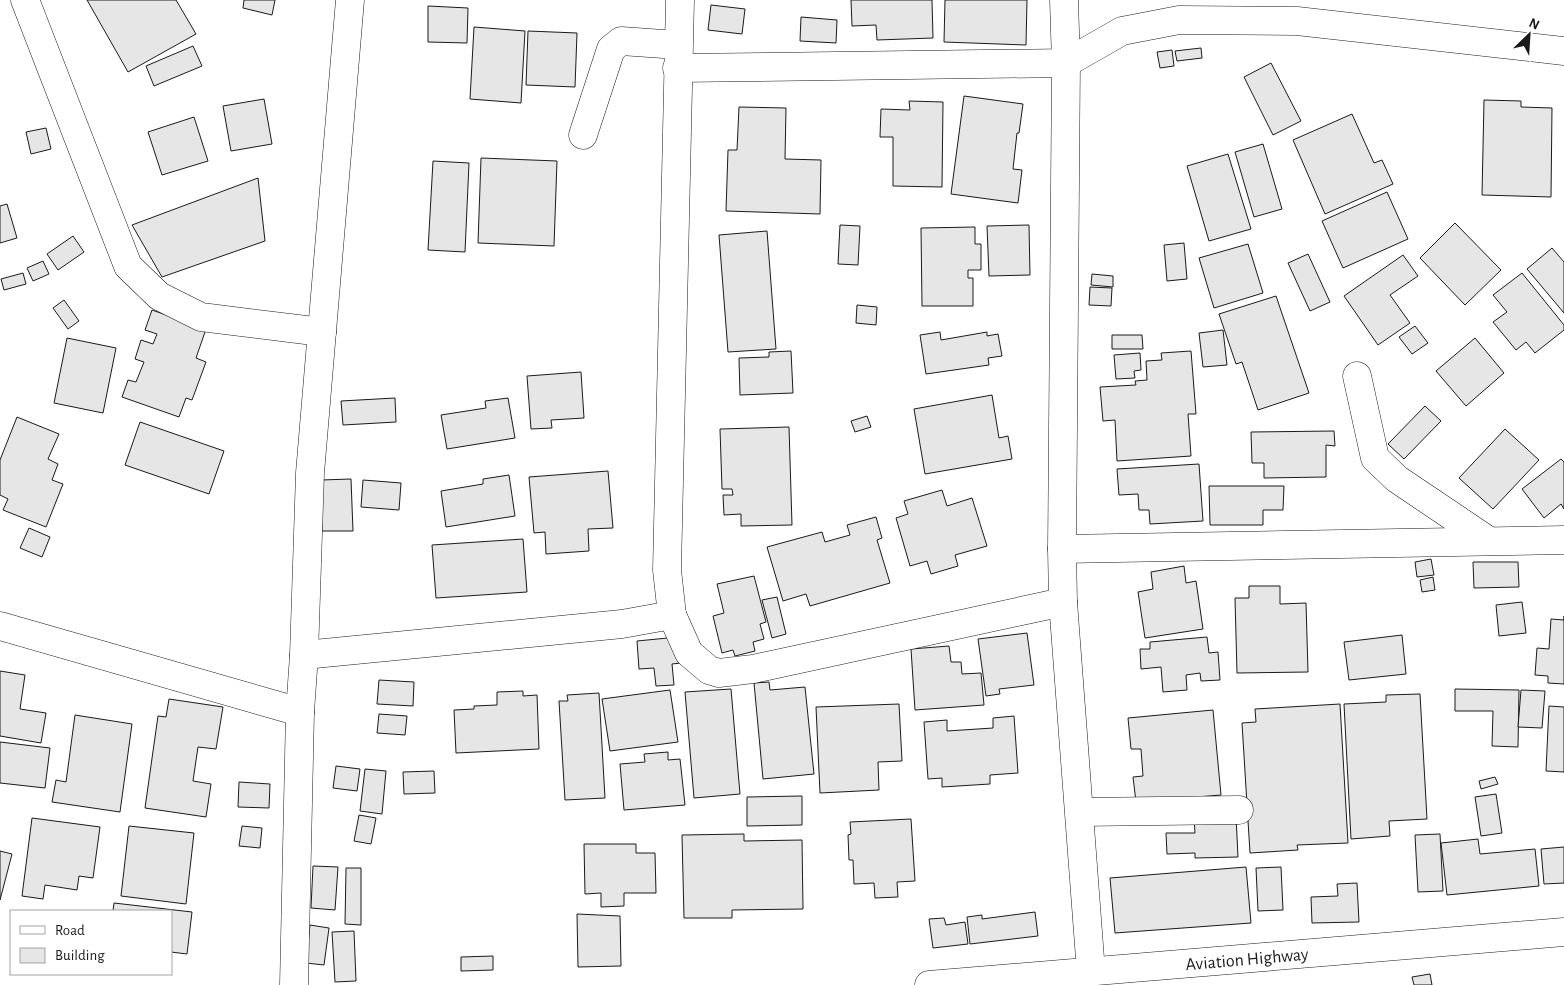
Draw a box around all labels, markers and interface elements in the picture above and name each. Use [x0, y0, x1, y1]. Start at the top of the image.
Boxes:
north arrow [1504, 10, 1554, 60]
text: N [1527, 16, 1541, 33]
legend [10, 910, 172, 975]
text: Road [55, 923, 85, 938]
street label: Aviation Highway [1185, 946, 1310, 974]
text: Building [55, 948, 105, 963]

